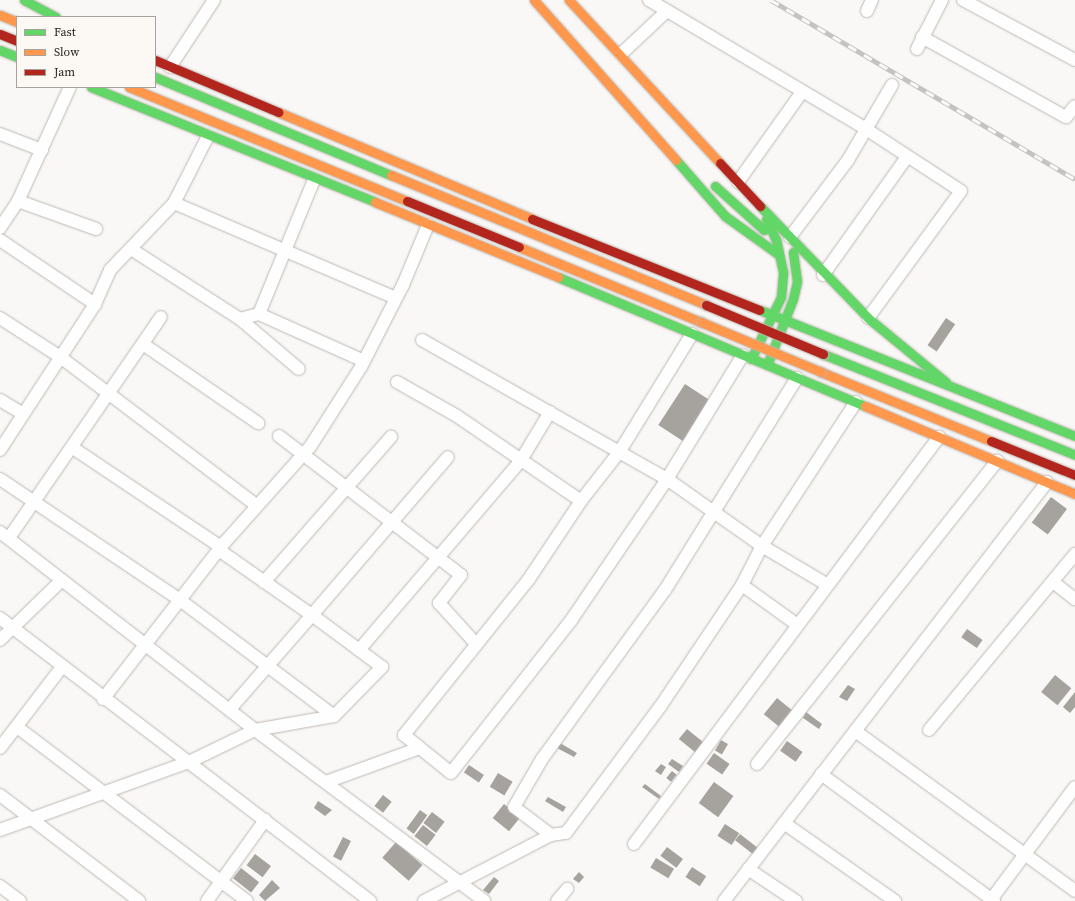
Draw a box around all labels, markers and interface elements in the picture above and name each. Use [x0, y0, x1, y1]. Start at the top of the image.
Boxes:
legend [16, 16, 156, 88]
text: Fast [54, 24, 76, 40]
text: Slow [54, 44, 79, 60]
text: Jam [54, 64, 75, 80]

